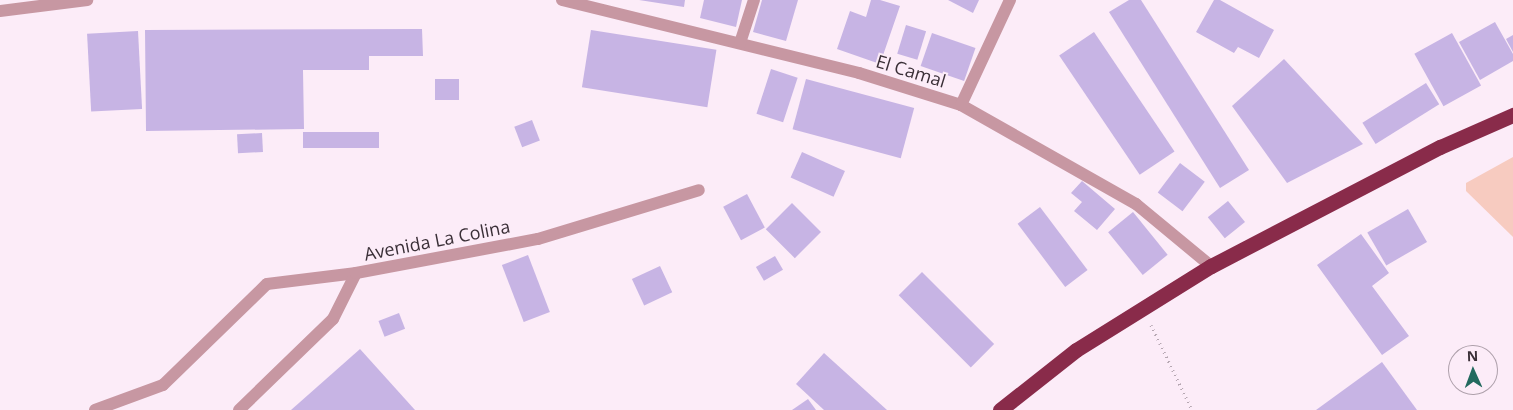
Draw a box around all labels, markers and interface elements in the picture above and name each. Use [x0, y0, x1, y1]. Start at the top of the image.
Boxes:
street label: El Camal [874, 50, 948, 92]
street label: Avenida La Colina [362, 215, 512, 265]
north arrow [1448, 345, 1498, 395]
text: N [1466, 346, 1479, 365]

